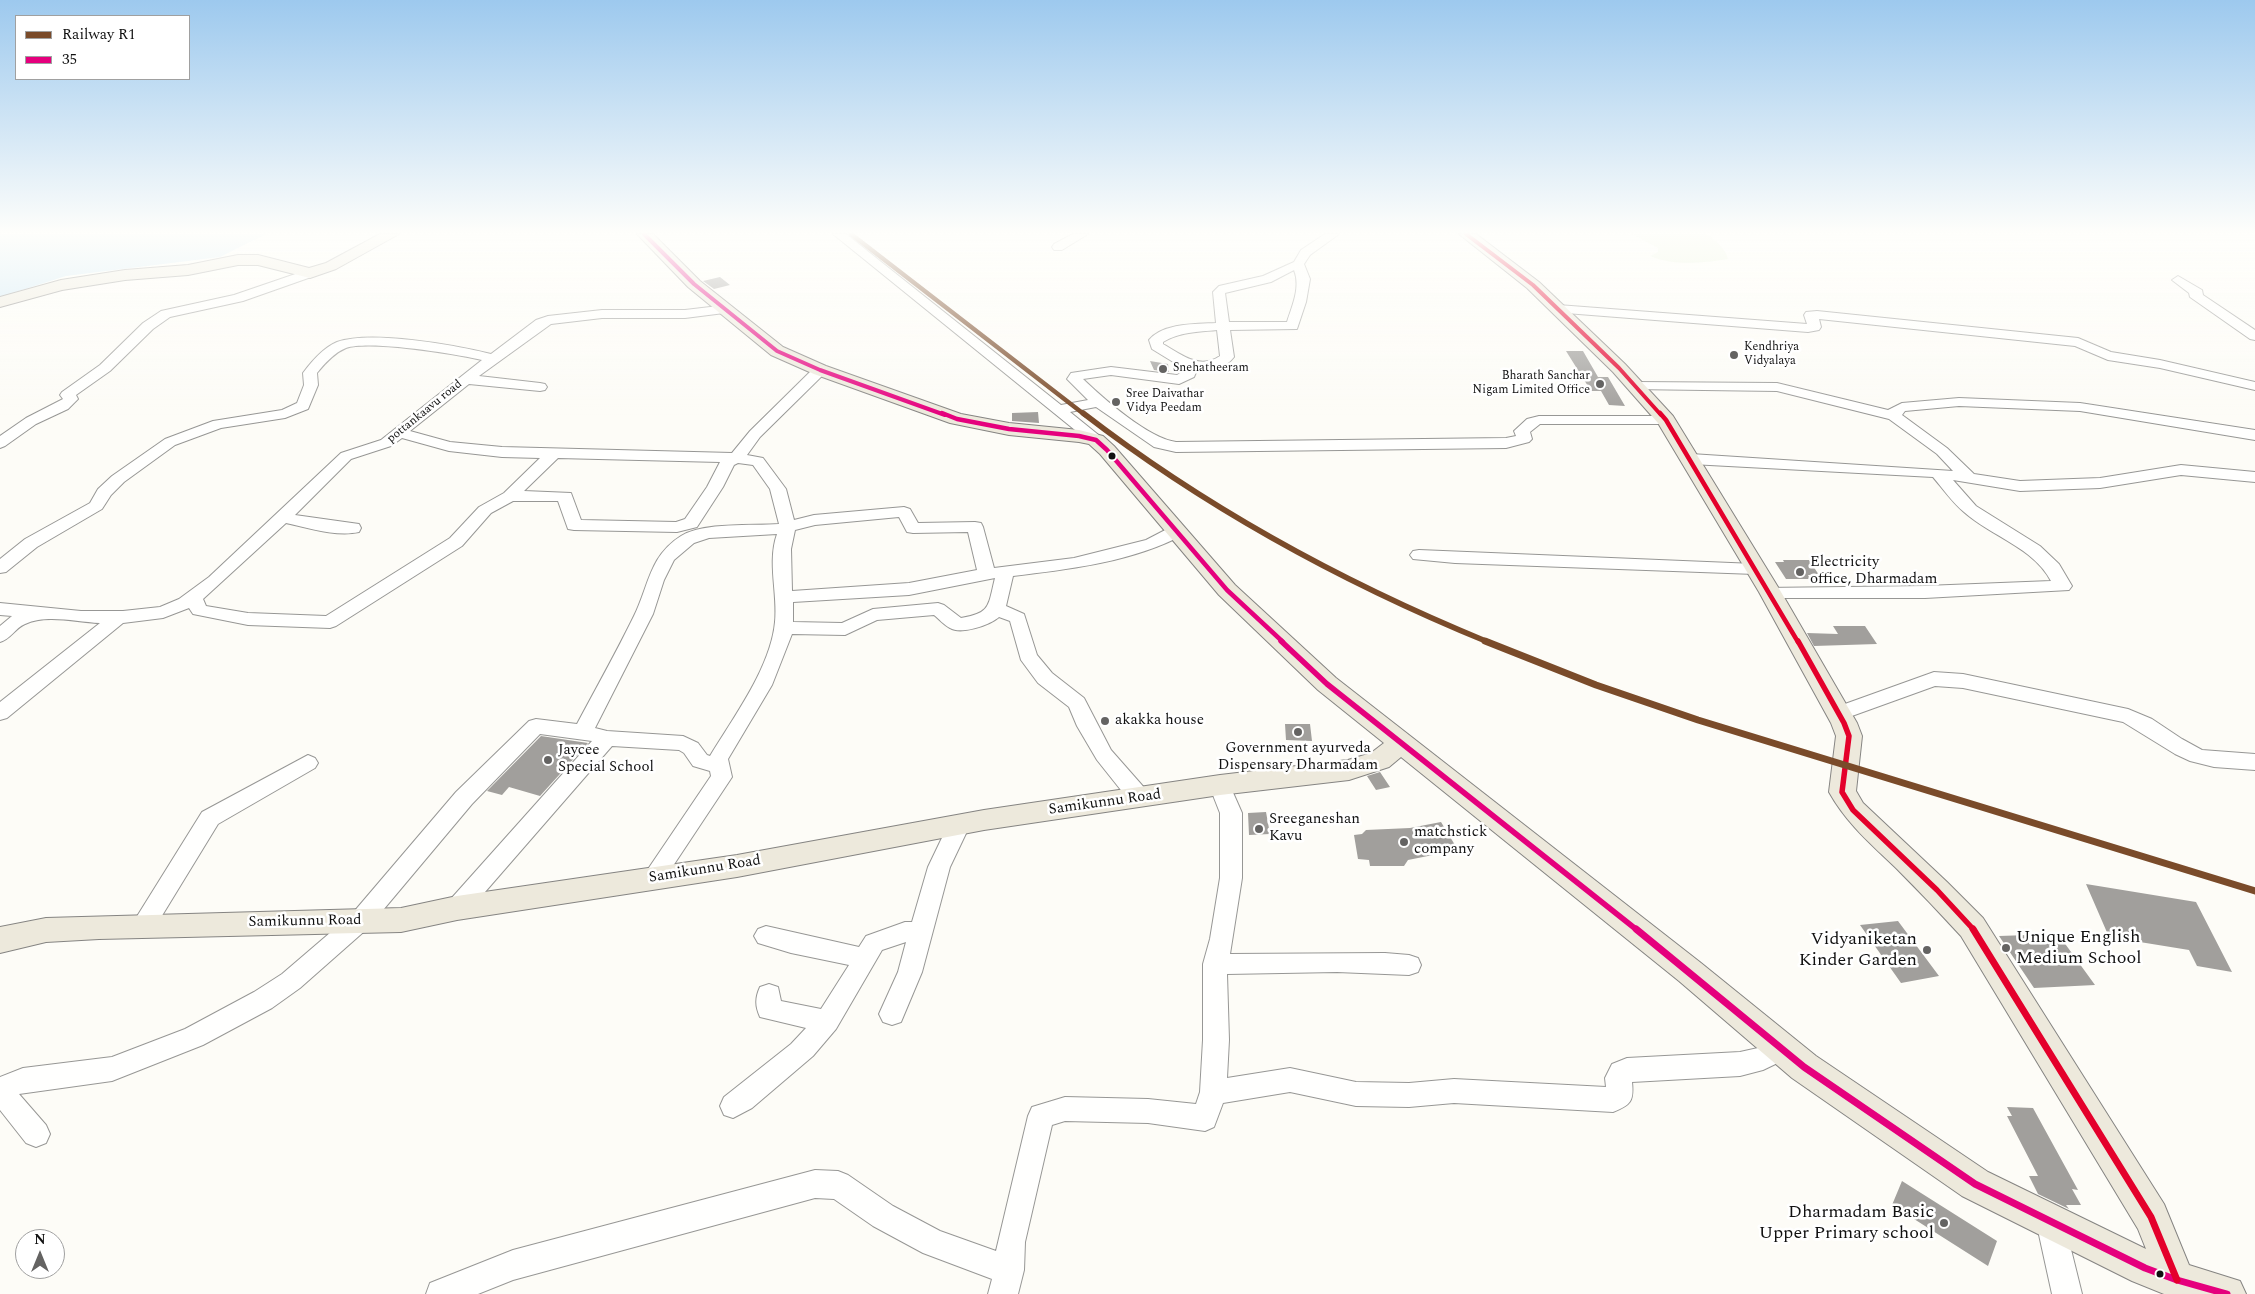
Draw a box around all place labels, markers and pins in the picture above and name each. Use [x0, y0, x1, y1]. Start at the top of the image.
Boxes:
place label: Kendhriya Vidyalaya [1744, 341, 1799, 369]
marker: Kendhriya Vidyalaya [1728, 349, 1740, 361]
place label: Snehatheeram [1173, 362, 1249, 376]
marker: Snehatheeram [1157, 363, 1169, 375]
place label: Bharath Sanchar Nigam Limited Office [1473, 370, 1590, 398]
marker: Bharath Sanchar Nigam Limited Office [1594, 378, 1606, 390]
place label: Sree Daivathar Vidya Peedam [1126, 388, 1204, 416]
marker: Sree Daivathar Vidya Peedam [1110, 396, 1122, 408]
unlabelled marker [1107, 451, 1117, 461]
place label: Electricity office, Dharmadam [1810, 554, 1937, 589]
marker: Electricity office, Dharmadam [1794, 566, 1806, 578]
place label: akakka house [1115, 712, 1204, 730]
marker: akakka house [1099, 715, 1111, 727]
marker: Government ayurveda Dispensary Dharmadam [1292, 726, 1304, 738]
place label: Government ayurveda Dispensary Dharmadam [1218, 740, 1378, 775]
place label: Jaycee Special School [558, 742, 654, 777]
marker: Jaycee Special School [542, 754, 554, 766]
place label: Sreeganeshan Kavu [1269, 811, 1360, 846]
marker: Sreeganeshan Kavu [1253, 823, 1265, 835]
place label: matchstick company [1414, 824, 1487, 859]
marker: matchstick company [1398, 836, 1410, 848]
place label: Unique English Medium School [2016, 927, 2142, 970]
place label: Vidyaniketan Kinder Garden [1799, 929, 1917, 972]
marker: Unique English Medium School [2000, 942, 2012, 954]
marker: Vidyaniketan Kinder Garden [1921, 944, 1933, 956]
place label: Dharmadam Basic Upper Primary school [1759, 1202, 1934, 1244]
marker: Dharmadam Basic Upper Primary school [1938, 1217, 1950, 1229]
unlabelled marker [2155, 1269, 2165, 1279]

